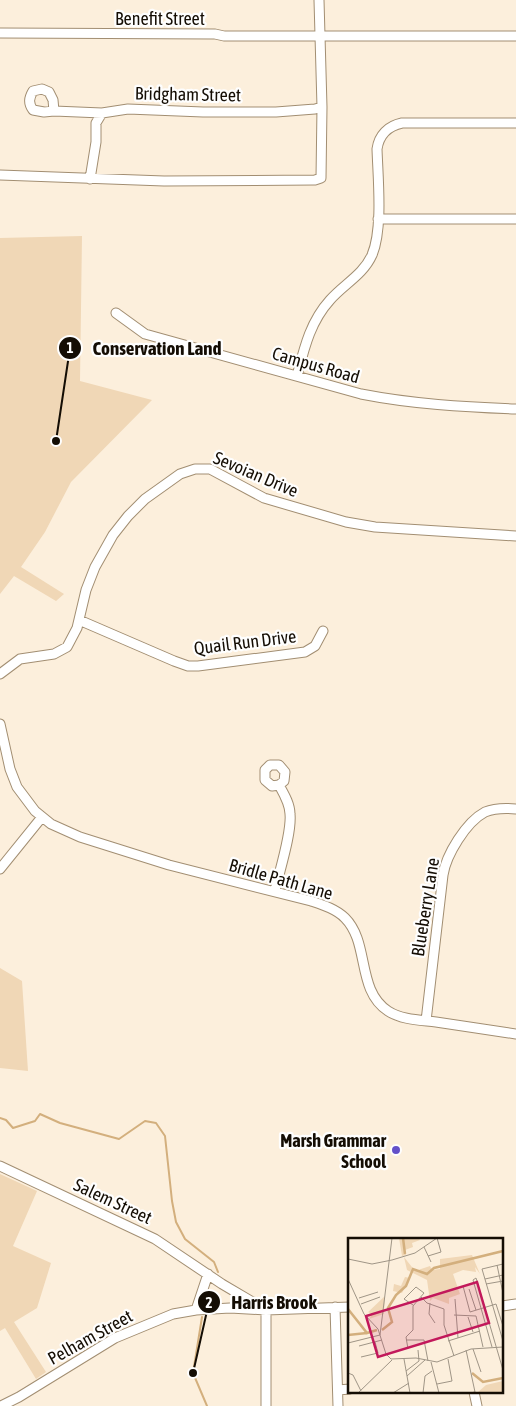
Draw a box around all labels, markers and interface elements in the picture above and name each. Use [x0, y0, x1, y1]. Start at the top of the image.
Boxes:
street label: Benefit Street [115, 8, 205, 29]
street label: Bridgham Street [135, 83, 241, 105]
callout: Conservation Land [58, 331, 232, 365]
text: Conservation Land [92, 337, 222, 359]
text: 1 [66, 339, 74, 356]
street label: Campus Road [270, 343, 362, 387]
street label: Sevoian Drive [211, 447, 301, 501]
street label: Quail Run Drive [193, 625, 297, 659]
street label: Bridle Path Lane [227, 854, 335, 904]
street label: Blueberry Lane [407, 856, 443, 958]
place label: Marsh Grammar School [280, 1130, 387, 1172]
marker: Marsh Grammar School [390, 1144, 402, 1156]
street label: Salem Street [71, 1174, 155, 1228]
inset map [348, 1238, 504, 1394]
callout: Harris Brook [196, 1285, 327, 1319]
text: Harris Brook [231, 1291, 317, 1313]
text: 2 [205, 1294, 213, 1311]
street label: Pelham Street [44, 1305, 136, 1369]

